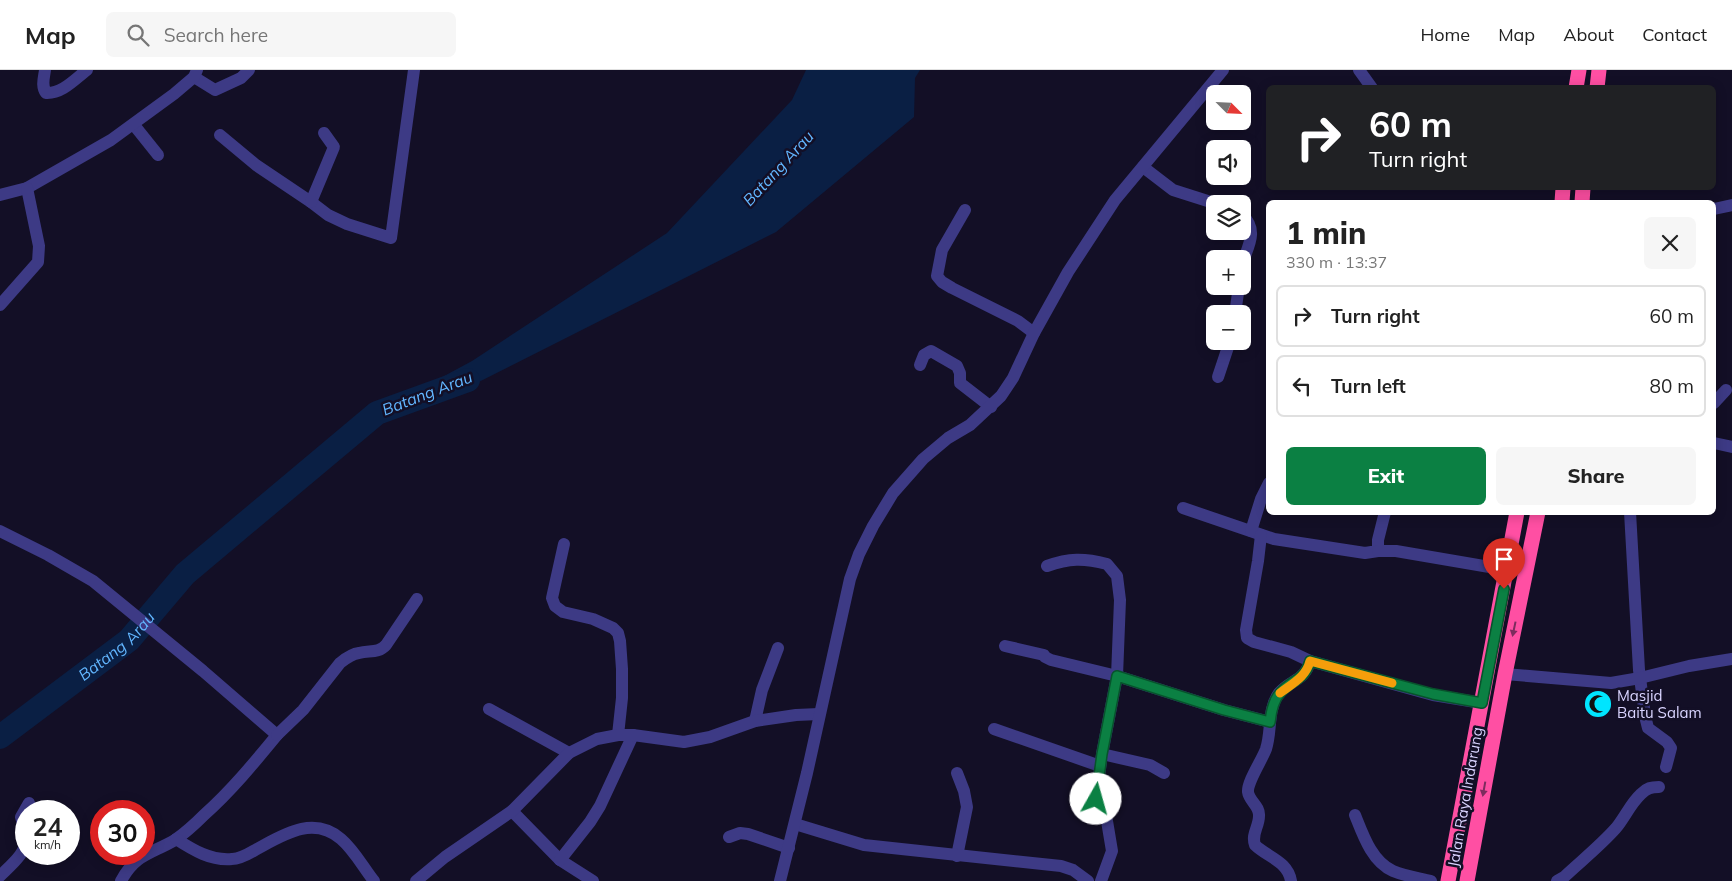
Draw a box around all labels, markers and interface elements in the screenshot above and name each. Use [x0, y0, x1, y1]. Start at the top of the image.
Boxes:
search box [106, 12, 456, 57]
text: Map [25, 20, 76, 50]
icon: search [124, 21, 152, 49]
text: Search here [164, 23, 268, 47]
text: Home [1420, 23, 1470, 46]
text: Map [1498, 23, 1535, 46]
text: About [1563, 23, 1614, 46]
text: Contact [1642, 23, 1707, 46]
north arrow [1206, 85, 1251, 130]
map controls [1206, 85, 1251, 350]
text: 60 m [1369, 102, 1452, 146]
icon: right [1286, 105, 1351, 170]
water label: Batang Arau [738, 126, 818, 210]
button: sound [1206, 140, 1251, 185]
text: Turn right [1369, 145, 1467, 173]
button: layers [1206, 195, 1251, 240]
text: 1 min [1286, 214, 1366, 252]
button: close [1644, 217, 1696, 269]
button: + [1206, 250, 1251, 295]
text: 330 m · 13:37 [1286, 252, 1387, 272]
icon: right [1288, 302, 1316, 330]
text: Turn right [1331, 304, 1420, 328]
text: 60 m [1650, 304, 1694, 328]
button: − [1206, 305, 1251, 350]
water label: Batang Arau [379, 367, 475, 419]
icon: left [1288, 372, 1316, 400]
text: Turn left [1331, 374, 1406, 398]
text: 80 m [1650, 374, 1694, 398]
button: Exit [1286, 447, 1486, 505]
button: Share [1496, 447, 1696, 505]
pin [1483, 538, 1525, 589]
icon: arrive [1490, 545, 1518, 573]
water label: Batang Arau [74, 607, 159, 685]
one-way arrow [1510, 621, 1518, 637]
place label: Masjid Baitu Salam [1617, 686, 1702, 722]
mosque icon: Masjid Baitu Salam [1583, 689, 1613, 719]
street label: Jalan Raya Indarung [1443, 726, 1487, 868]
position arrow [1069, 772, 1121, 824]
one-way arrow [1480, 781, 1488, 797]
speed limit sign: 30 [90, 800, 155, 865]
text: 24 [32, 811, 63, 842]
text: km/h [34, 837, 61, 852]

